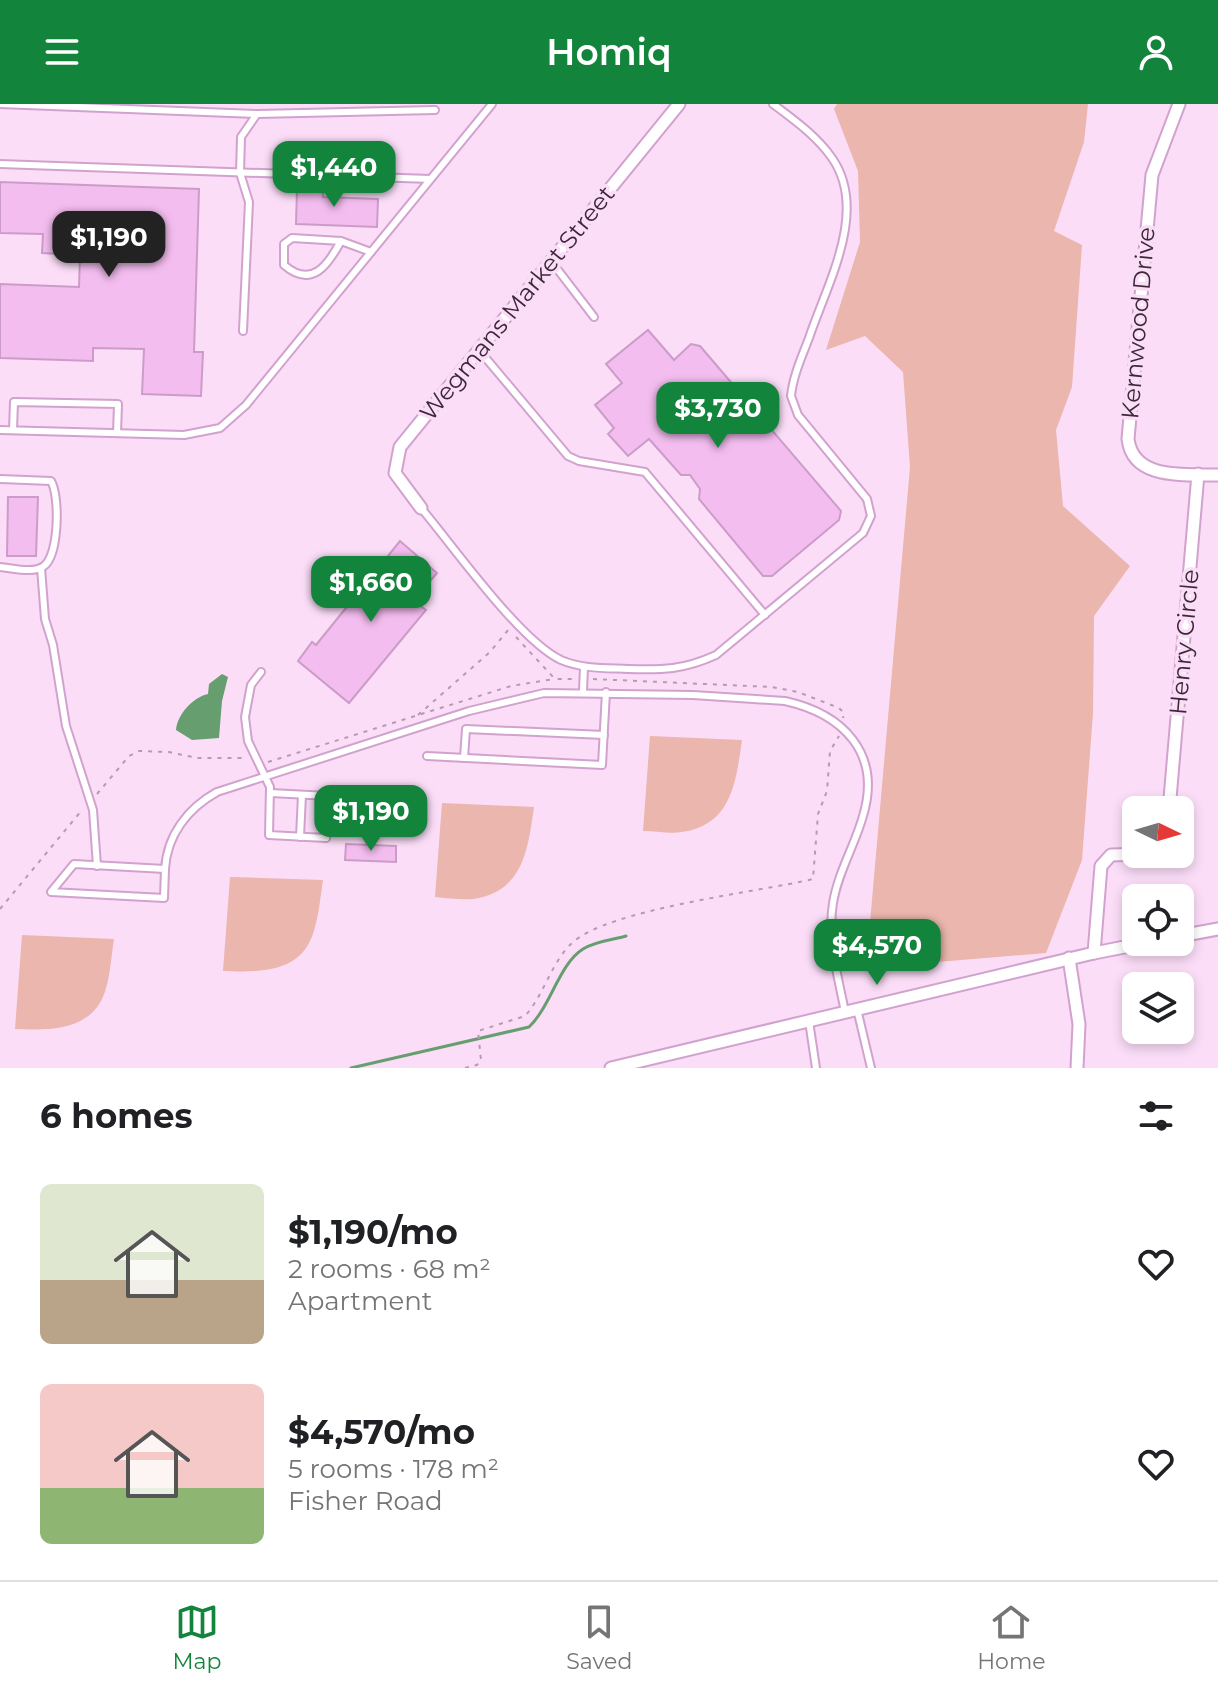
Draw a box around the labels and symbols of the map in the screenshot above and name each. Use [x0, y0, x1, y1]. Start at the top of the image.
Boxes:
pin: $1,440 [269, 141, 399, 209]
street label: Wegmans Market Street [413, 180, 621, 426]
pin: $1,190 [44, 211, 174, 279]
street label: Kernwood Drive [1115, 226, 1161, 420]
pin: $3,730 [653, 382, 783, 450]
pin: $1,660 [306, 556, 436, 624]
street label: Henry Circle [1163, 568, 1205, 716]
pin: $1,190 [306, 785, 436, 853]
north arrow [1122, 796, 1194, 868]
pin: $4,570 [812, 919, 942, 987]

